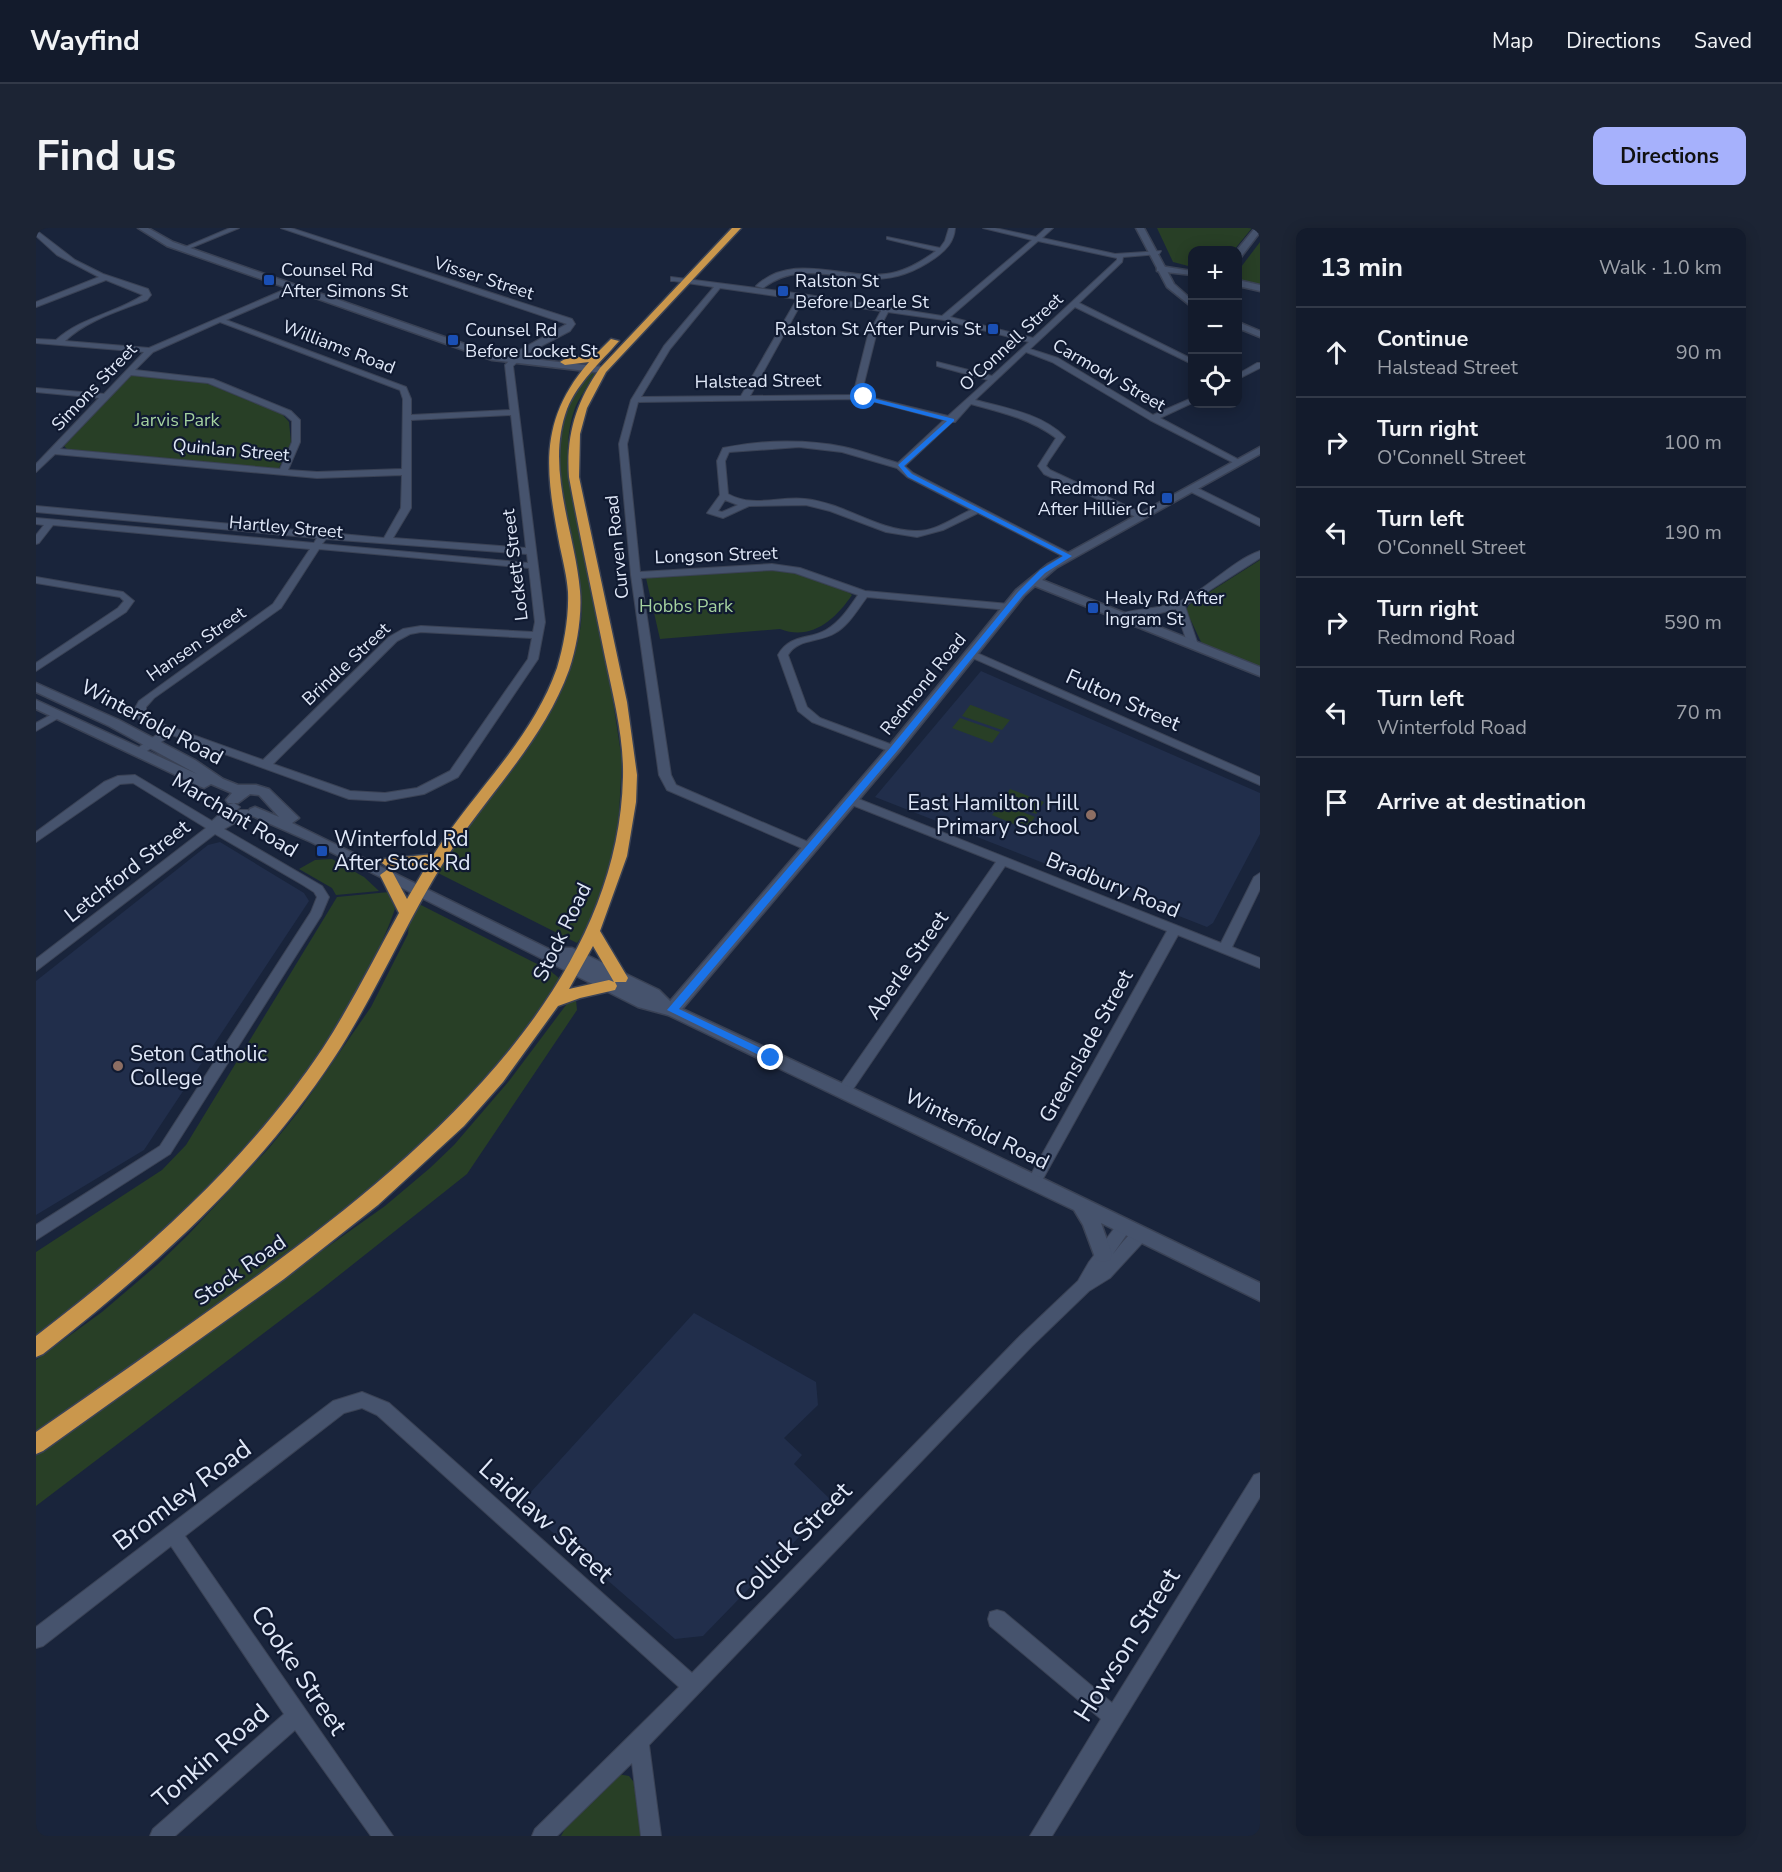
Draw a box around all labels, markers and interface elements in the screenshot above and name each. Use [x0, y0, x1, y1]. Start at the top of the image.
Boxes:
text: Wayfind [30, 22, 140, 60]
text: Map [1492, 27, 1533, 55]
text: Directions [1566, 27, 1661, 55]
text: Saved [1694, 27, 1752, 55]
button: Directions [1593, 127, 1746, 185]
text: Find us [36, 128, 176, 185]
map controls [1188, 246, 1242, 408]
button: + [1188, 246, 1242, 300]
street label: Visser Street [430, 250, 538, 306]
text: 13 min [1320, 250, 1403, 285]
text: Walk · 1.0 km [1599, 254, 1722, 281]
place label: Counsel Rd After Simons St [281, 258, 409, 303]
place label: Ralston St Before Dearle St [795, 269, 929, 314]
marker: Counsel Rd After Simons St [262, 273, 276, 287]
marker: Ralston St Before Dearle St [776, 284, 790, 298]
street label: O'Connell Street [954, 287, 1069, 396]
button: − [1188, 300, 1242, 354]
street label: Williams Road [279, 314, 399, 380]
place label: Ralston St After Purvis St [775, 317, 982, 341]
place label: Counsel Rd Before Locket St [465, 318, 598, 363]
marker: Ralston St After Purvis St [986, 322, 1000, 336]
text: Continue [1377, 324, 1468, 354]
marker: Counsel Rd Before Locket St [446, 333, 460, 347]
street label: Carmody Street [1048, 333, 1170, 417]
icon: ahead [1320, 336, 1353, 369]
street label: Simons Street [46, 337, 142, 436]
text: 90 m [1676, 339, 1722, 366]
button: locate [1188, 354, 1242, 408]
text: Halstead Street [1377, 354, 1518, 381]
street label: Halstead Street [694, 368, 822, 394]
route start [850, 383, 876, 409]
park label: Jarvis Park [133, 408, 221, 432]
text: Turn right [1377, 414, 1478, 444]
icon: right [1320, 426, 1353, 459]
text: 100 m [1664, 429, 1722, 456]
street label: Quinlan Street [172, 433, 291, 467]
text: O'Connell Street [1377, 444, 1526, 471]
place label: Redmond Rd After Hillier Cr [1038, 476, 1156, 521]
marker: Redmond Rd After Hillier Cr [1160, 491, 1174, 505]
street label: Curven Road [600, 494, 634, 600]
text: Turn left [1377, 504, 1464, 534]
street label: Lockett Street [496, 507, 534, 622]
street label: Hartley Street [228, 510, 345, 544]
icon: left [1320, 516, 1353, 549]
text: 190 m [1664, 519, 1722, 546]
text: O'Connell Street [1377, 534, 1526, 561]
street label: Longson Street [654, 541, 779, 569]
place label: Healy Rd After Ingram St [1105, 586, 1225, 631]
park label: Hobbs Park [639, 594, 734, 618]
text: Turn right [1377, 594, 1478, 624]
street label: Hansen Street [142, 601, 251, 687]
marker: Healy Rd After Ingram St [1086, 601, 1100, 615]
icon: right [1320, 606, 1353, 639]
text: 590 m [1664, 609, 1722, 636]
street label: Brindle Street [297, 617, 396, 711]
text: Redmond Road [1377, 624, 1515, 651]
street label: Redmond Road [874, 628, 972, 740]
street label: Fulton Street [1061, 662, 1185, 738]
street label: Winterfold Road [76, 673, 228, 771]
text: Turn left [1377, 684, 1464, 714]
icon: left [1320, 696, 1353, 729]
text: 70 m [1676, 699, 1722, 726]
text: Winterfold Road [1377, 714, 1527, 741]
street label: Marchant Road [167, 766, 303, 864]
icon: arrive [1320, 786, 1353, 819]
text: Arrive at destination [1377, 787, 1586, 817]
place label: East Hamilton Hill Primary School [908, 789, 1080, 841]
marker: East Hamilton Hill Primary School [1084, 808, 1098, 822]
street label: Letchford Street [58, 813, 196, 929]
place label: Winterfold Rd After Stock Rd [334, 825, 470, 877]
marker: Winterfold Rd After Stock Rd [315, 844, 329, 858]
street label: Bradbury Road [1042, 845, 1184, 925]
street label: Stock Road [526, 878, 598, 986]
street label: Aberle Street [859, 905, 955, 1025]
street label: Greenslade Street [1032, 964, 1140, 1127]
place label: Seton Catholic College [130, 1040, 267, 1092]
route end [757, 1044, 783, 1070]
marker: Seton Catholic College [111, 1059, 125, 1073]
street label: Winterfold Road [900, 1082, 1054, 1176]
street label: Stock Road [188, 1228, 292, 1312]
street label: Bromley Road [105, 1431, 259, 1559]
street label: Laidlaw Street [471, 1451, 622, 1591]
street label: Collick Street [727, 1473, 860, 1610]
street label: Howson Street [1066, 1561, 1189, 1728]
street label: Cooke Street [243, 1598, 356, 1743]
street label: Tonkin Road [145, 1696, 277, 1816]

